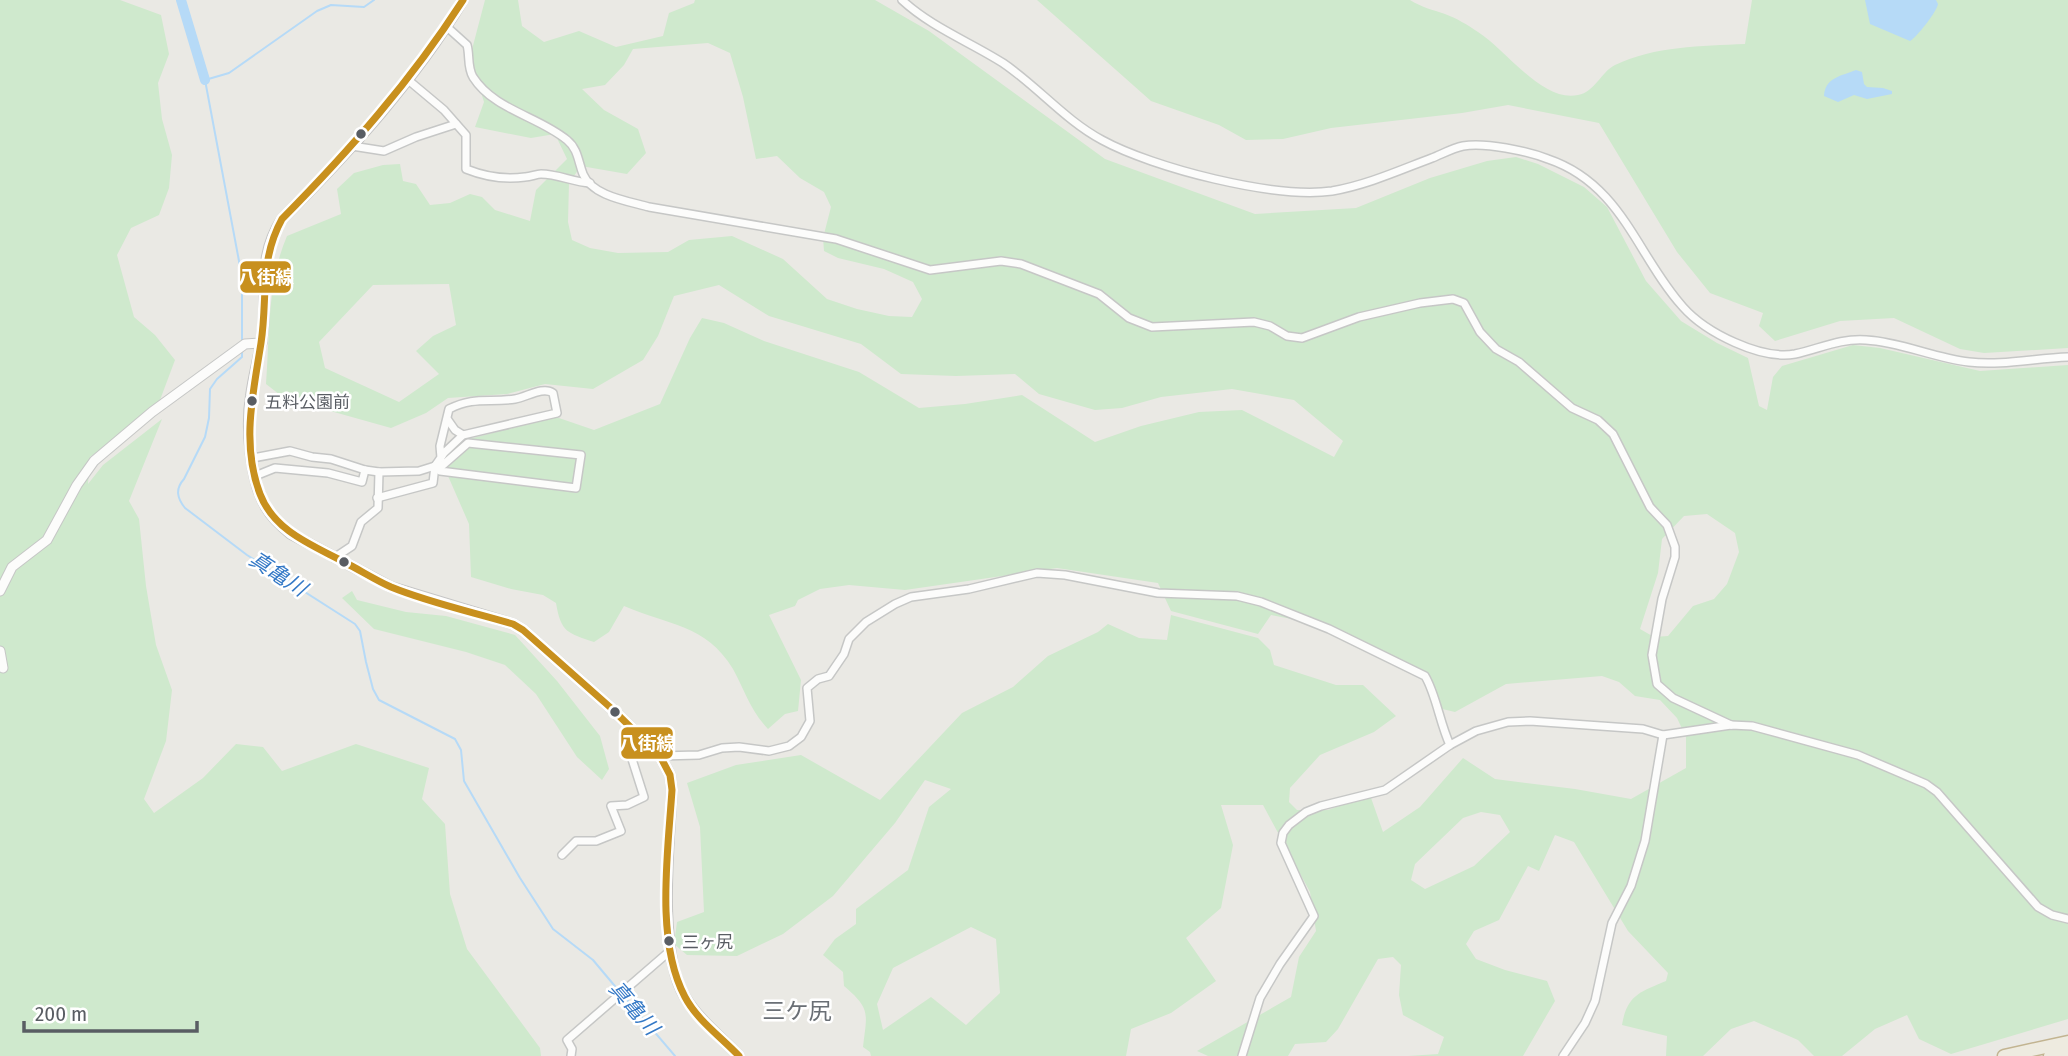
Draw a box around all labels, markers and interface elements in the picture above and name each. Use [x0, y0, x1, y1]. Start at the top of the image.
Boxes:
unlabelled marker [354, 127, 368, 141]
line badge: 八街線 [239, 260, 292, 294]
text: 八街線 [237, 266, 295, 289]
place label: 五料公園前 [265, 392, 350, 413]
marker: 五料公園前 [245, 394, 259, 408]
water label: 真亀川 [245, 546, 313, 603]
unlabelled marker [337, 555, 351, 569]
unlabelled marker [608, 705, 622, 719]
line badge: 八街線 [620, 726, 674, 760]
text: 八街線 [618, 732, 676, 755]
place label: 三ヶ尻 [682, 932, 733, 953]
marker: 三ヶ尻 [662, 934, 676, 948]
water label: 真亀川 [604, 976, 666, 1042]
scale bar [24, 990, 198, 1034]
district label: 三ケ尻 [763, 997, 832, 1025]
text: 200 m [35, 1001, 87, 1027]

